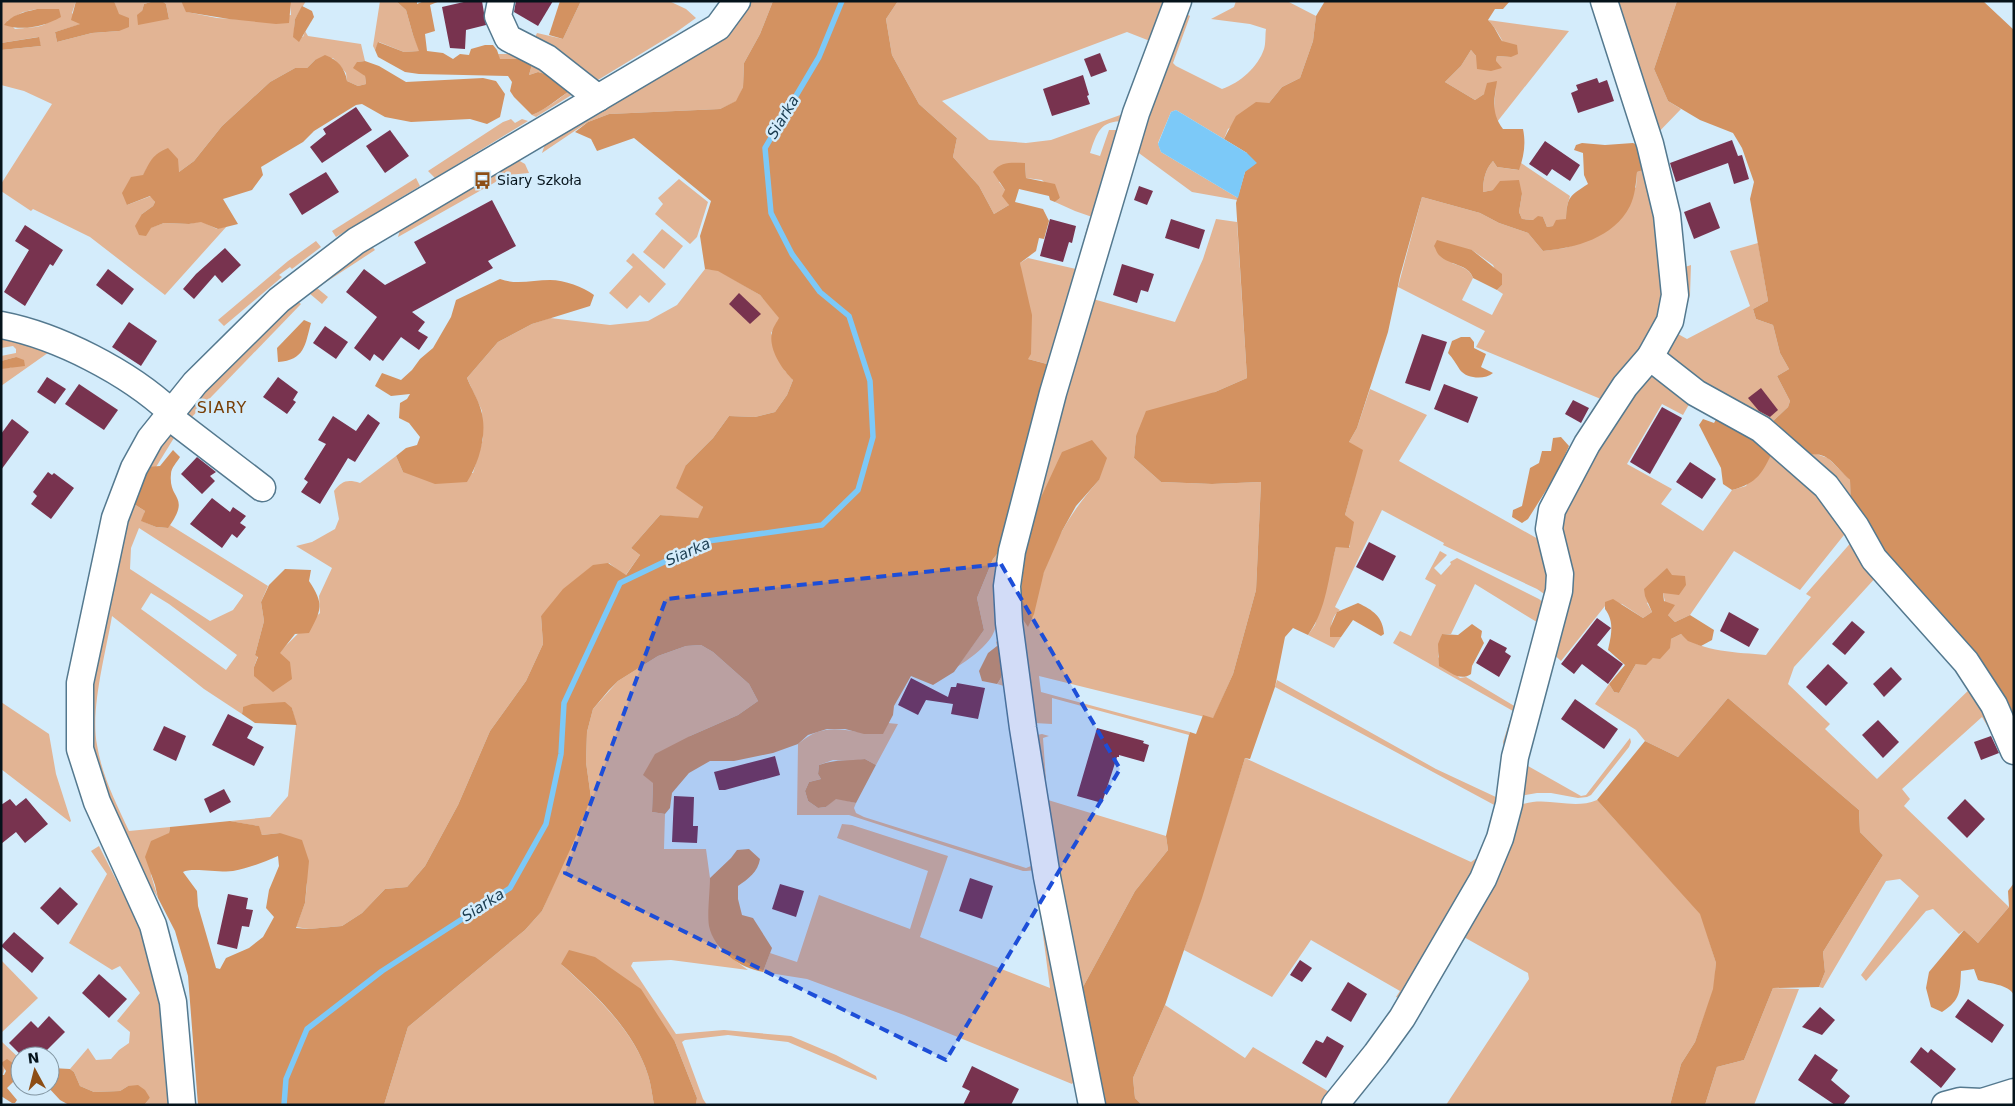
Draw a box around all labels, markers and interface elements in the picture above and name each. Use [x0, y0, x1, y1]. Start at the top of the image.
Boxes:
water label: Siarka [763, 92, 803, 142]
bus stop icon: Siary Szkoła [473, 170, 493, 190]
place label: Siary Szkoła [497, 172, 582, 188]
district label: SIARY [197, 398, 247, 417]
water label: Siarka [663, 534, 713, 570]
water label: Siarka [458, 885, 508, 925]
north arrow [10, 1046, 60, 1096]
text: N [27, 1049, 40, 1067]

